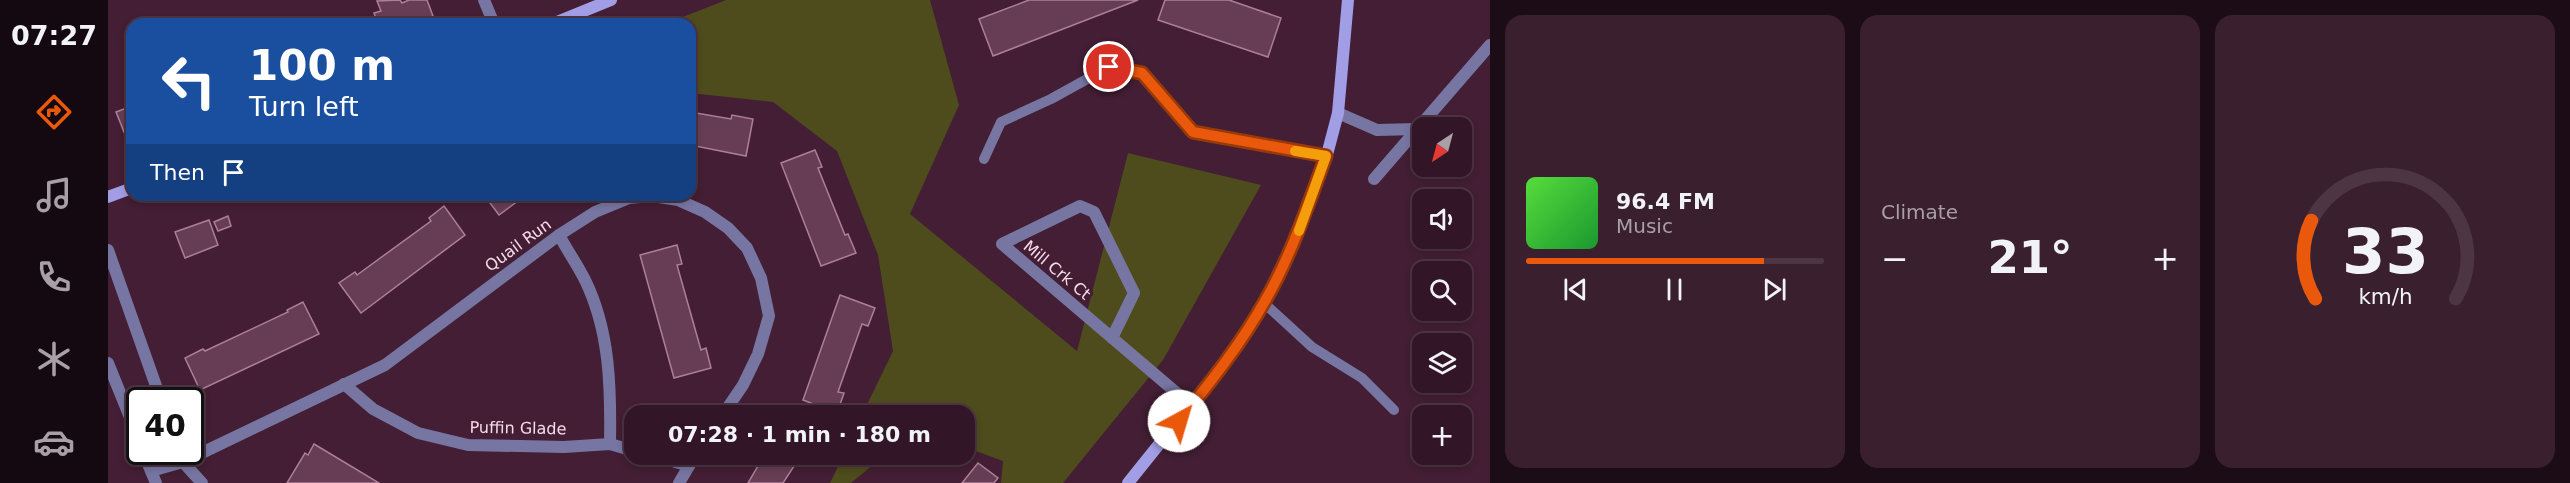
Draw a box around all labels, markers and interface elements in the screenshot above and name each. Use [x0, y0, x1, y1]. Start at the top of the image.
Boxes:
text: 07:27 [11, 20, 97, 51]
text: 100 m [249, 41, 395, 90]
pin [1083, 41, 1134, 92]
icon: left [150, 42, 228, 120]
icon: arrive [1092, 50, 1125, 83]
icon: directions [33, 91, 75, 133]
text: Turn left [249, 91, 359, 122]
north arrow [1412, 117, 1472, 177]
map controls [1412, 117, 1472, 465]
icon: arrive [217, 156, 250, 189]
text: Then [150, 160, 205, 185]
icon: music [33, 174, 75, 216]
button: sound [1412, 189, 1472, 249]
text: 96.4 FM [1616, 189, 1715, 214]
text: Climate [1881, 200, 1958, 224]
text: Music [1616, 214, 1673, 238]
street label: Quail Run [481, 215, 555, 275]
text: 33 [2342, 215, 2428, 288]
text: 21° [1987, 231, 2073, 284]
street label: Mill Crk Ct [1020, 236, 1094, 304]
text: − [1881, 239, 1909, 278]
text: + [2151, 239, 2179, 278]
icon: phone [33, 256, 75, 298]
button: search [1412, 261, 1472, 321]
icon: previous [1559, 273, 1592, 306]
icon: pause [1658, 273, 1691, 306]
icon: next [1758, 273, 1791, 306]
text: km/h [2358, 284, 2412, 309]
button: layers [1412, 333, 1472, 393]
icon: climate [33, 338, 75, 380]
speed limit sign: 40 [126, 387, 204, 465]
position arrow [1147, 389, 1211, 453]
button: + [1412, 405, 1472, 465]
street label: Puffin Glade [469, 418, 567, 438]
icon: car [33, 421, 75, 463]
text: 07:28 · 1 min · 180 m [668, 422, 931, 447]

